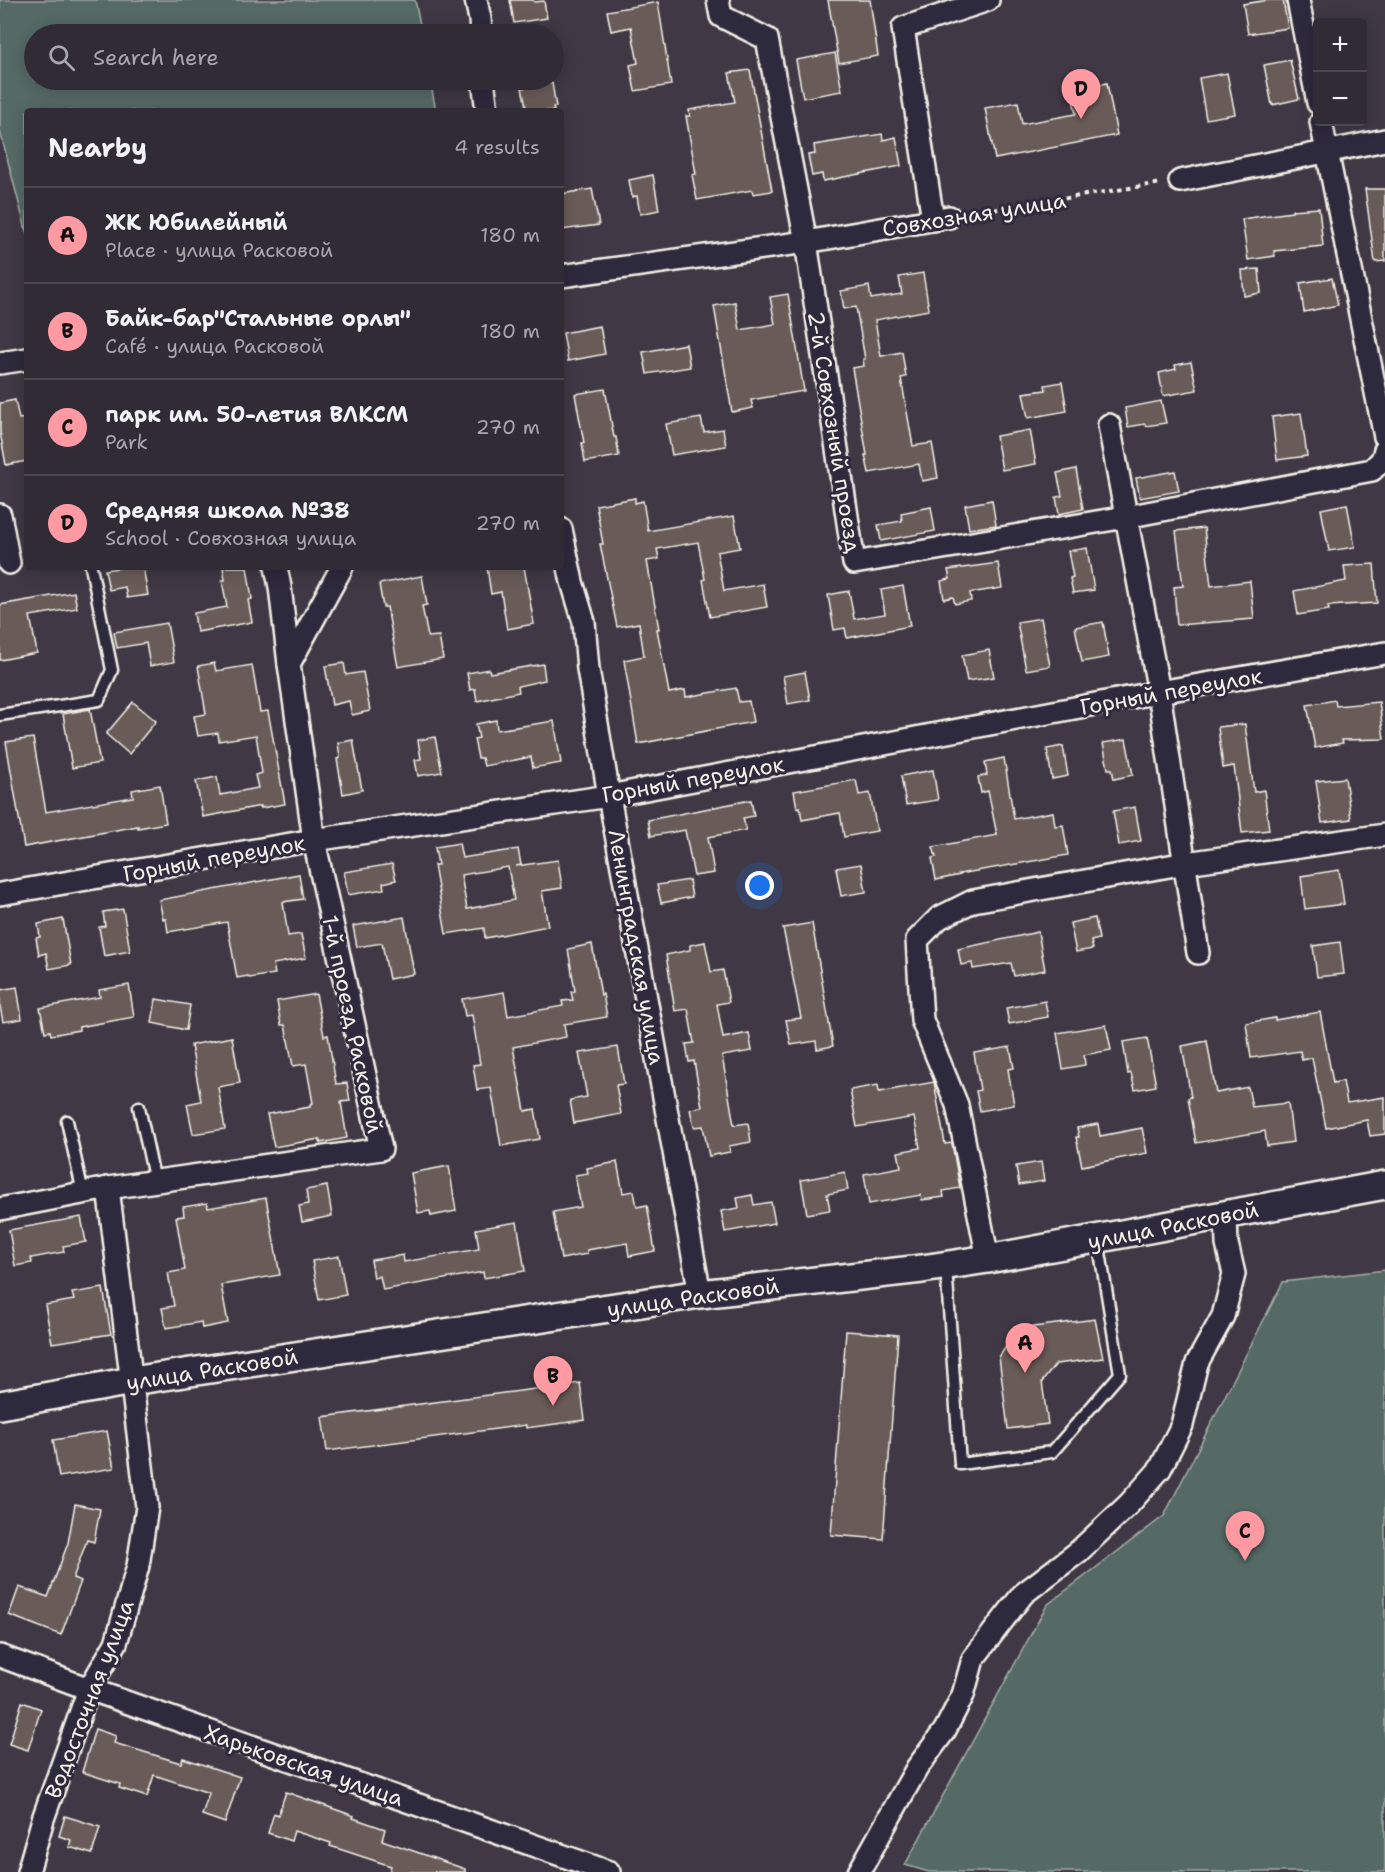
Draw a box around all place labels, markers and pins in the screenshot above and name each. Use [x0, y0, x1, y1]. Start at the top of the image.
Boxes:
pin: D [1062, 70, 1100, 119]
pin: A [1006, 1324, 1044, 1373]
pin: B [534, 1356, 572, 1406]
pin: C [1226, 1512, 1264, 1561]

